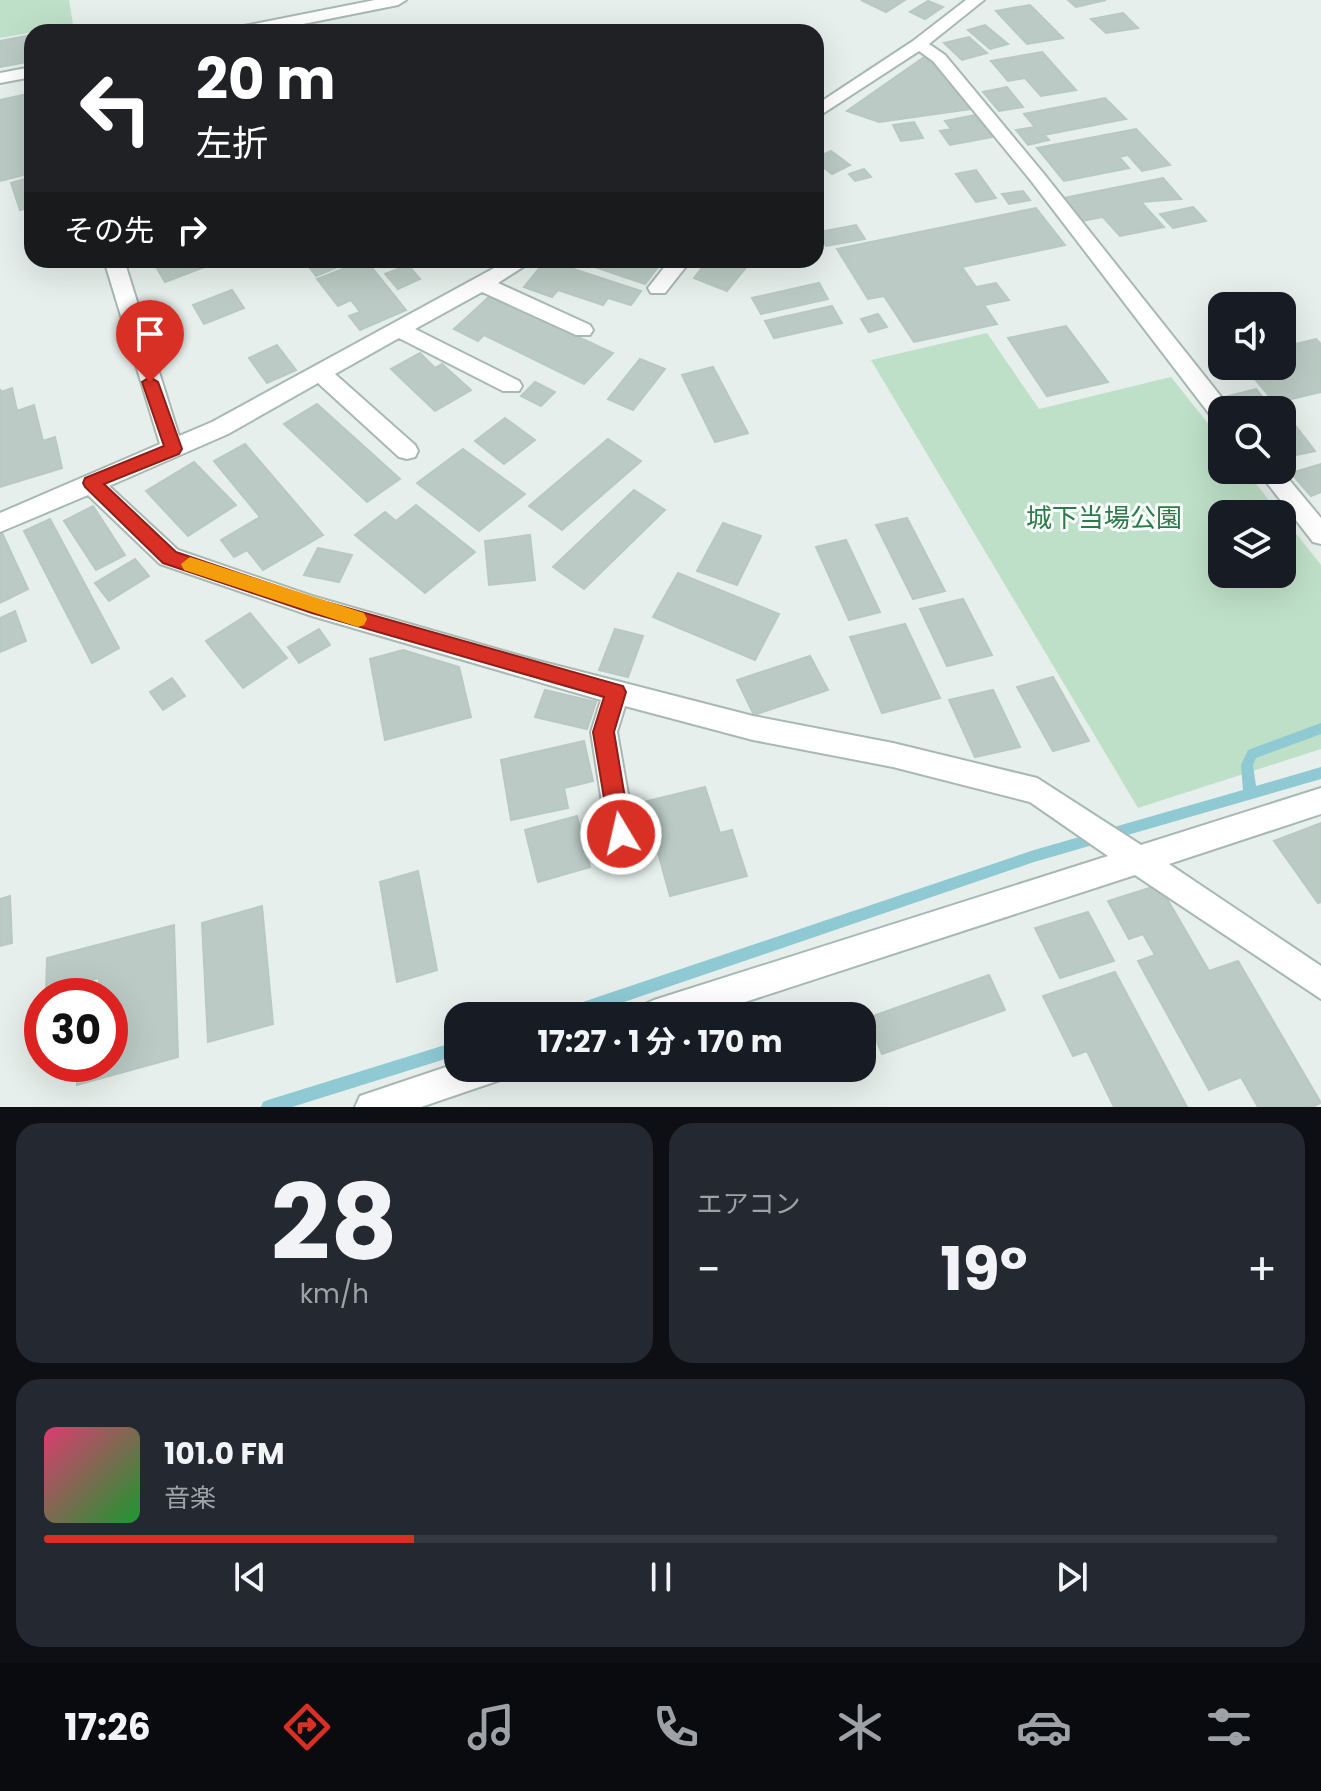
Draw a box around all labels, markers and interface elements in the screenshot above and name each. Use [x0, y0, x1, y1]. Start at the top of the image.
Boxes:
text: 20 m [196, 40, 336, 119]
icon: left [64, 56, 168, 160]
text: 左折 [196, 118, 268, 169]
icon: right [170, 208, 214, 252]
text: その先 [64, 209, 154, 252]
map controls [1208, 292, 1296, 588]
button: sound [1208, 292, 1296, 380]
pin [116, 300, 184, 382]
icon: arrive [128, 312, 172, 356]
button: search [1208, 396, 1296, 484]
park label: 城下当場公園 [1026, 500, 1182, 536]
button: layers [1208, 500, 1296, 588]
position arrow [579, 792, 663, 876]
speed limit sign: 30 [24, 978, 128, 1082]
text: 17:27 · 1 分 · 170 m [537, 1020, 783, 1063]
text: 28 [271, 1150, 398, 1295]
text: エアコン [697, 1186, 801, 1222]
text: 19° [940, 1227, 1027, 1311]
text: − [697, 1239, 721, 1300]
text: + [1247, 1239, 1277, 1300]
text: km/h [300, 1276, 369, 1312]
text: 101.0 FM [164, 1432, 284, 1475]
text: 音楽 [164, 1480, 216, 1516]
icon: previous [228, 1555, 272, 1599]
icon: pause [639, 1555, 683, 1599]
icon: next [1050, 1555, 1094, 1599]
icon: directions [279, 1699, 335, 1755]
icon: music [463, 1699, 519, 1755]
icon: phone [648, 1699, 704, 1755]
icon: climate [832, 1699, 888, 1755]
icon: car [1016, 1699, 1072, 1755]
icon: filters [1201, 1699, 1257, 1755]
text: 17:26 [64, 1702, 151, 1753]

